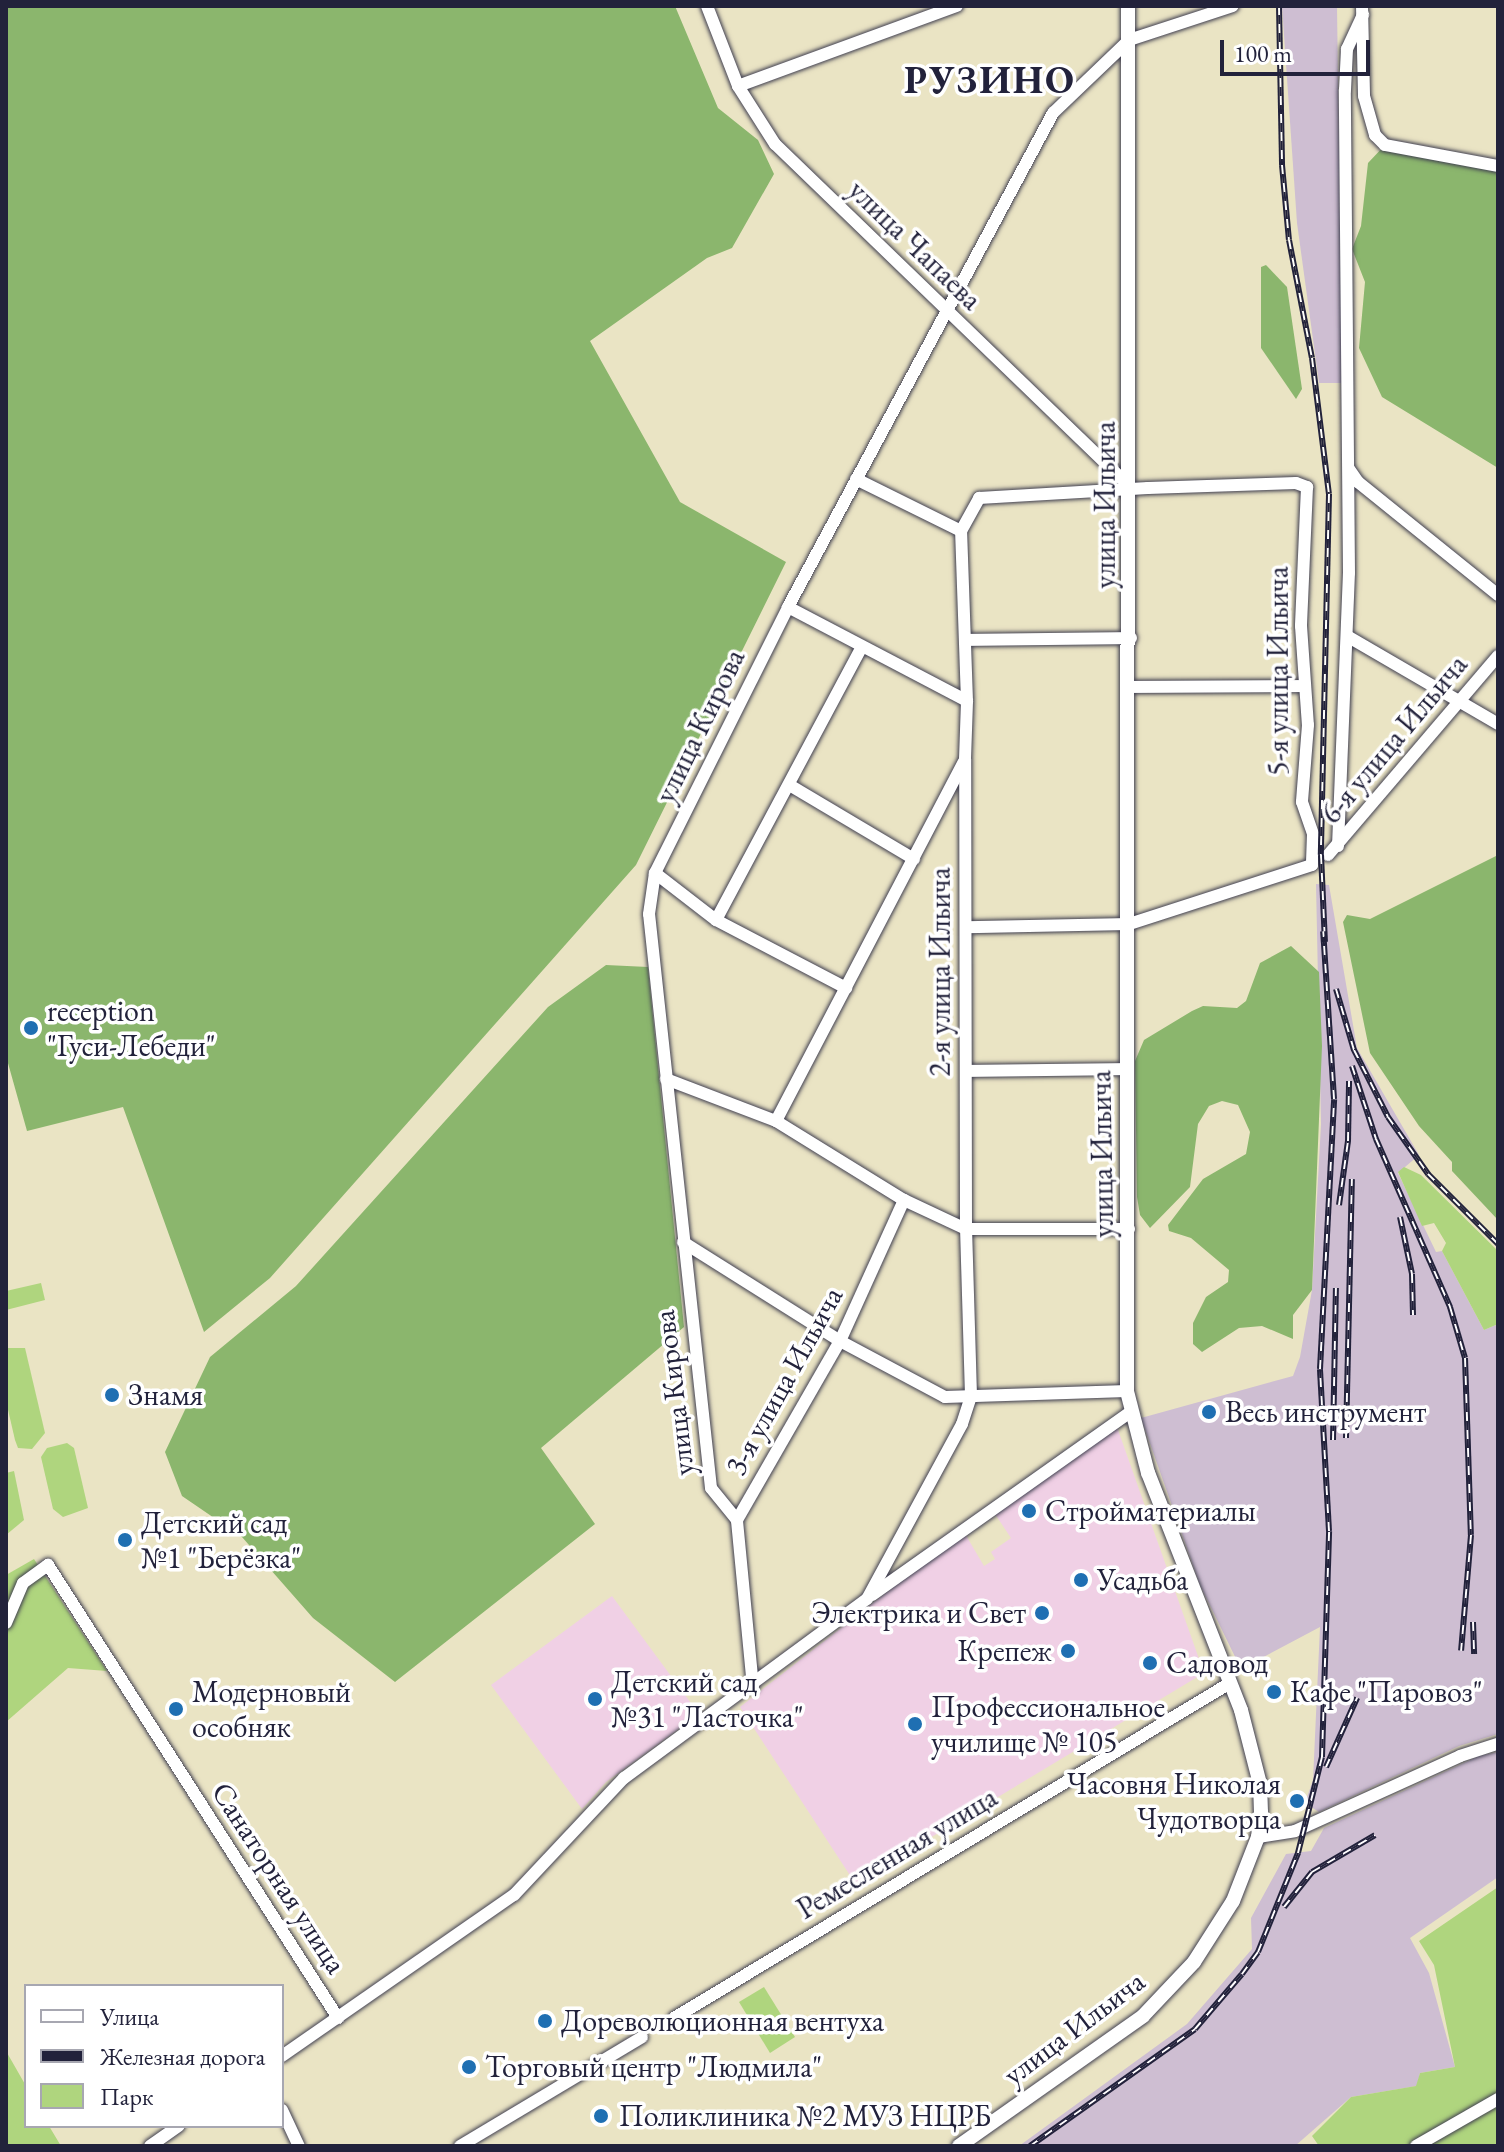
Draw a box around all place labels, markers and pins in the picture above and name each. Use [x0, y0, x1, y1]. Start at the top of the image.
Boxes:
place label: reception "Гуси-Лебеди" [47, 993, 216, 1064]
marker: reception "Гуси-Лебеди" [22, 1019, 40, 1037]
place label: Знамя [128, 1377, 203, 1413]
marker: Знамя [103, 1386, 121, 1404]
place label: Весь инструмент [1225, 1394, 1426, 1430]
marker: Весь инструмент [1200, 1403, 1218, 1421]
place label: Стройматериалы [1045, 1493, 1256, 1529]
marker: Стройматериалы [1020, 1502, 1038, 1520]
place label: Детский сад №1 "Берёзка" [141, 1505, 301, 1576]
marker: Детский сад №1 "Берёзка" [116, 1531, 134, 1549]
place label: Усадьба [1097, 1562, 1188, 1598]
marker: Усадьба [1072, 1571, 1090, 1589]
place label: Электрика и Свет [811, 1595, 1026, 1631]
marker: Электрика и Свет [1033, 1604, 1051, 1622]
place label: Крепеж [958, 1633, 1052, 1669]
marker: Крепеж [1059, 1642, 1077, 1660]
place label: Садовод [1166, 1645, 1268, 1681]
marker: Садовод [1141, 1654, 1159, 1672]
place label: Детский сад №31 "Ласточка" [611, 1664, 804, 1734]
place label: Модерновый особняк [192, 1674, 351, 1744]
place label: Кафе "Паровоз" [1290, 1674, 1483, 1710]
marker: Кафе "Паровоз" [1265, 1683, 1283, 1701]
place label: Профессиональное училище № 105 [931, 1689, 1165, 1760]
marker: Детский сад №31 "Ласточка" [586, 1690, 604, 1708]
marker: Модерновый особняк [167, 1700, 185, 1718]
marker: Профессиональное училище № 105 [906, 1715, 924, 1733]
place label: Часовня Николая Чудотворца [1067, 1766, 1281, 1836]
marker: Часовня Николая Чудотворца [1288, 1792, 1306, 1810]
place label: Дореволюционная вентуха [561, 2003, 884, 2039]
marker: Дореволюционная вентуха [536, 2012, 554, 2030]
place label: Торговый центр "Людмила" [485, 2049, 822, 2085]
marker: Торговый центр "Людмила" [460, 2058, 478, 2076]
place label: Поликлиника №2 МУЗ НЦРБ [619, 2098, 991, 2134]
marker: Поликлиника №2 МУЗ НЦРБ [590, 2105, 612, 2127]

